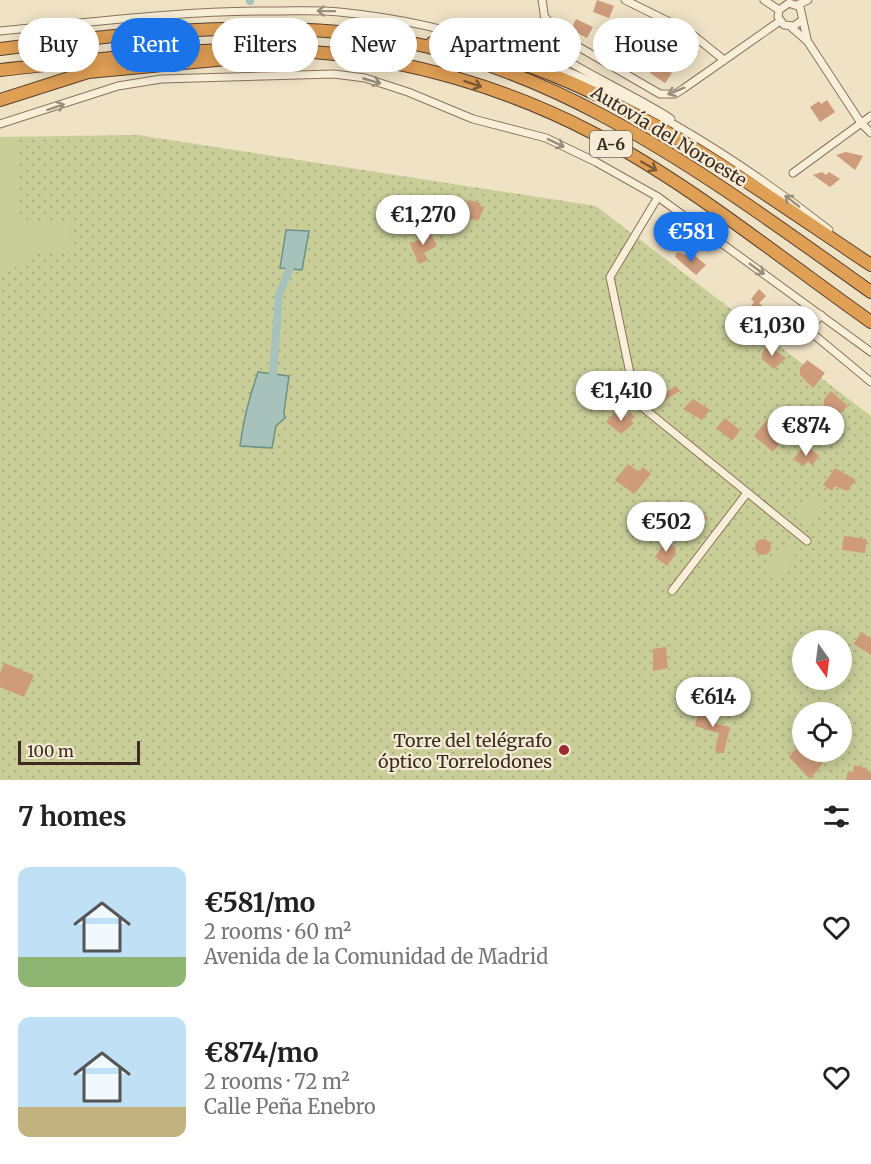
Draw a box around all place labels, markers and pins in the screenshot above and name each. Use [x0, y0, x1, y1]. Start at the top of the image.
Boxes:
pin: €1,270 [374, 195, 472, 246]
pin: €581 [655, 212, 727, 263]
pin: €1,030 [723, 306, 821, 357]
pin: €1,410 [572, 371, 670, 422]
pin: €874 [770, 406, 842, 457]
pin: €502 [630, 502, 702, 553]
pin: €614 [677, 677, 749, 728]
place label: Torre del telégrafo óptico Torrelodones [378, 729, 552, 773]
marker: Torre del telégrafo óptico Torrelodones [557, 743, 571, 757]

